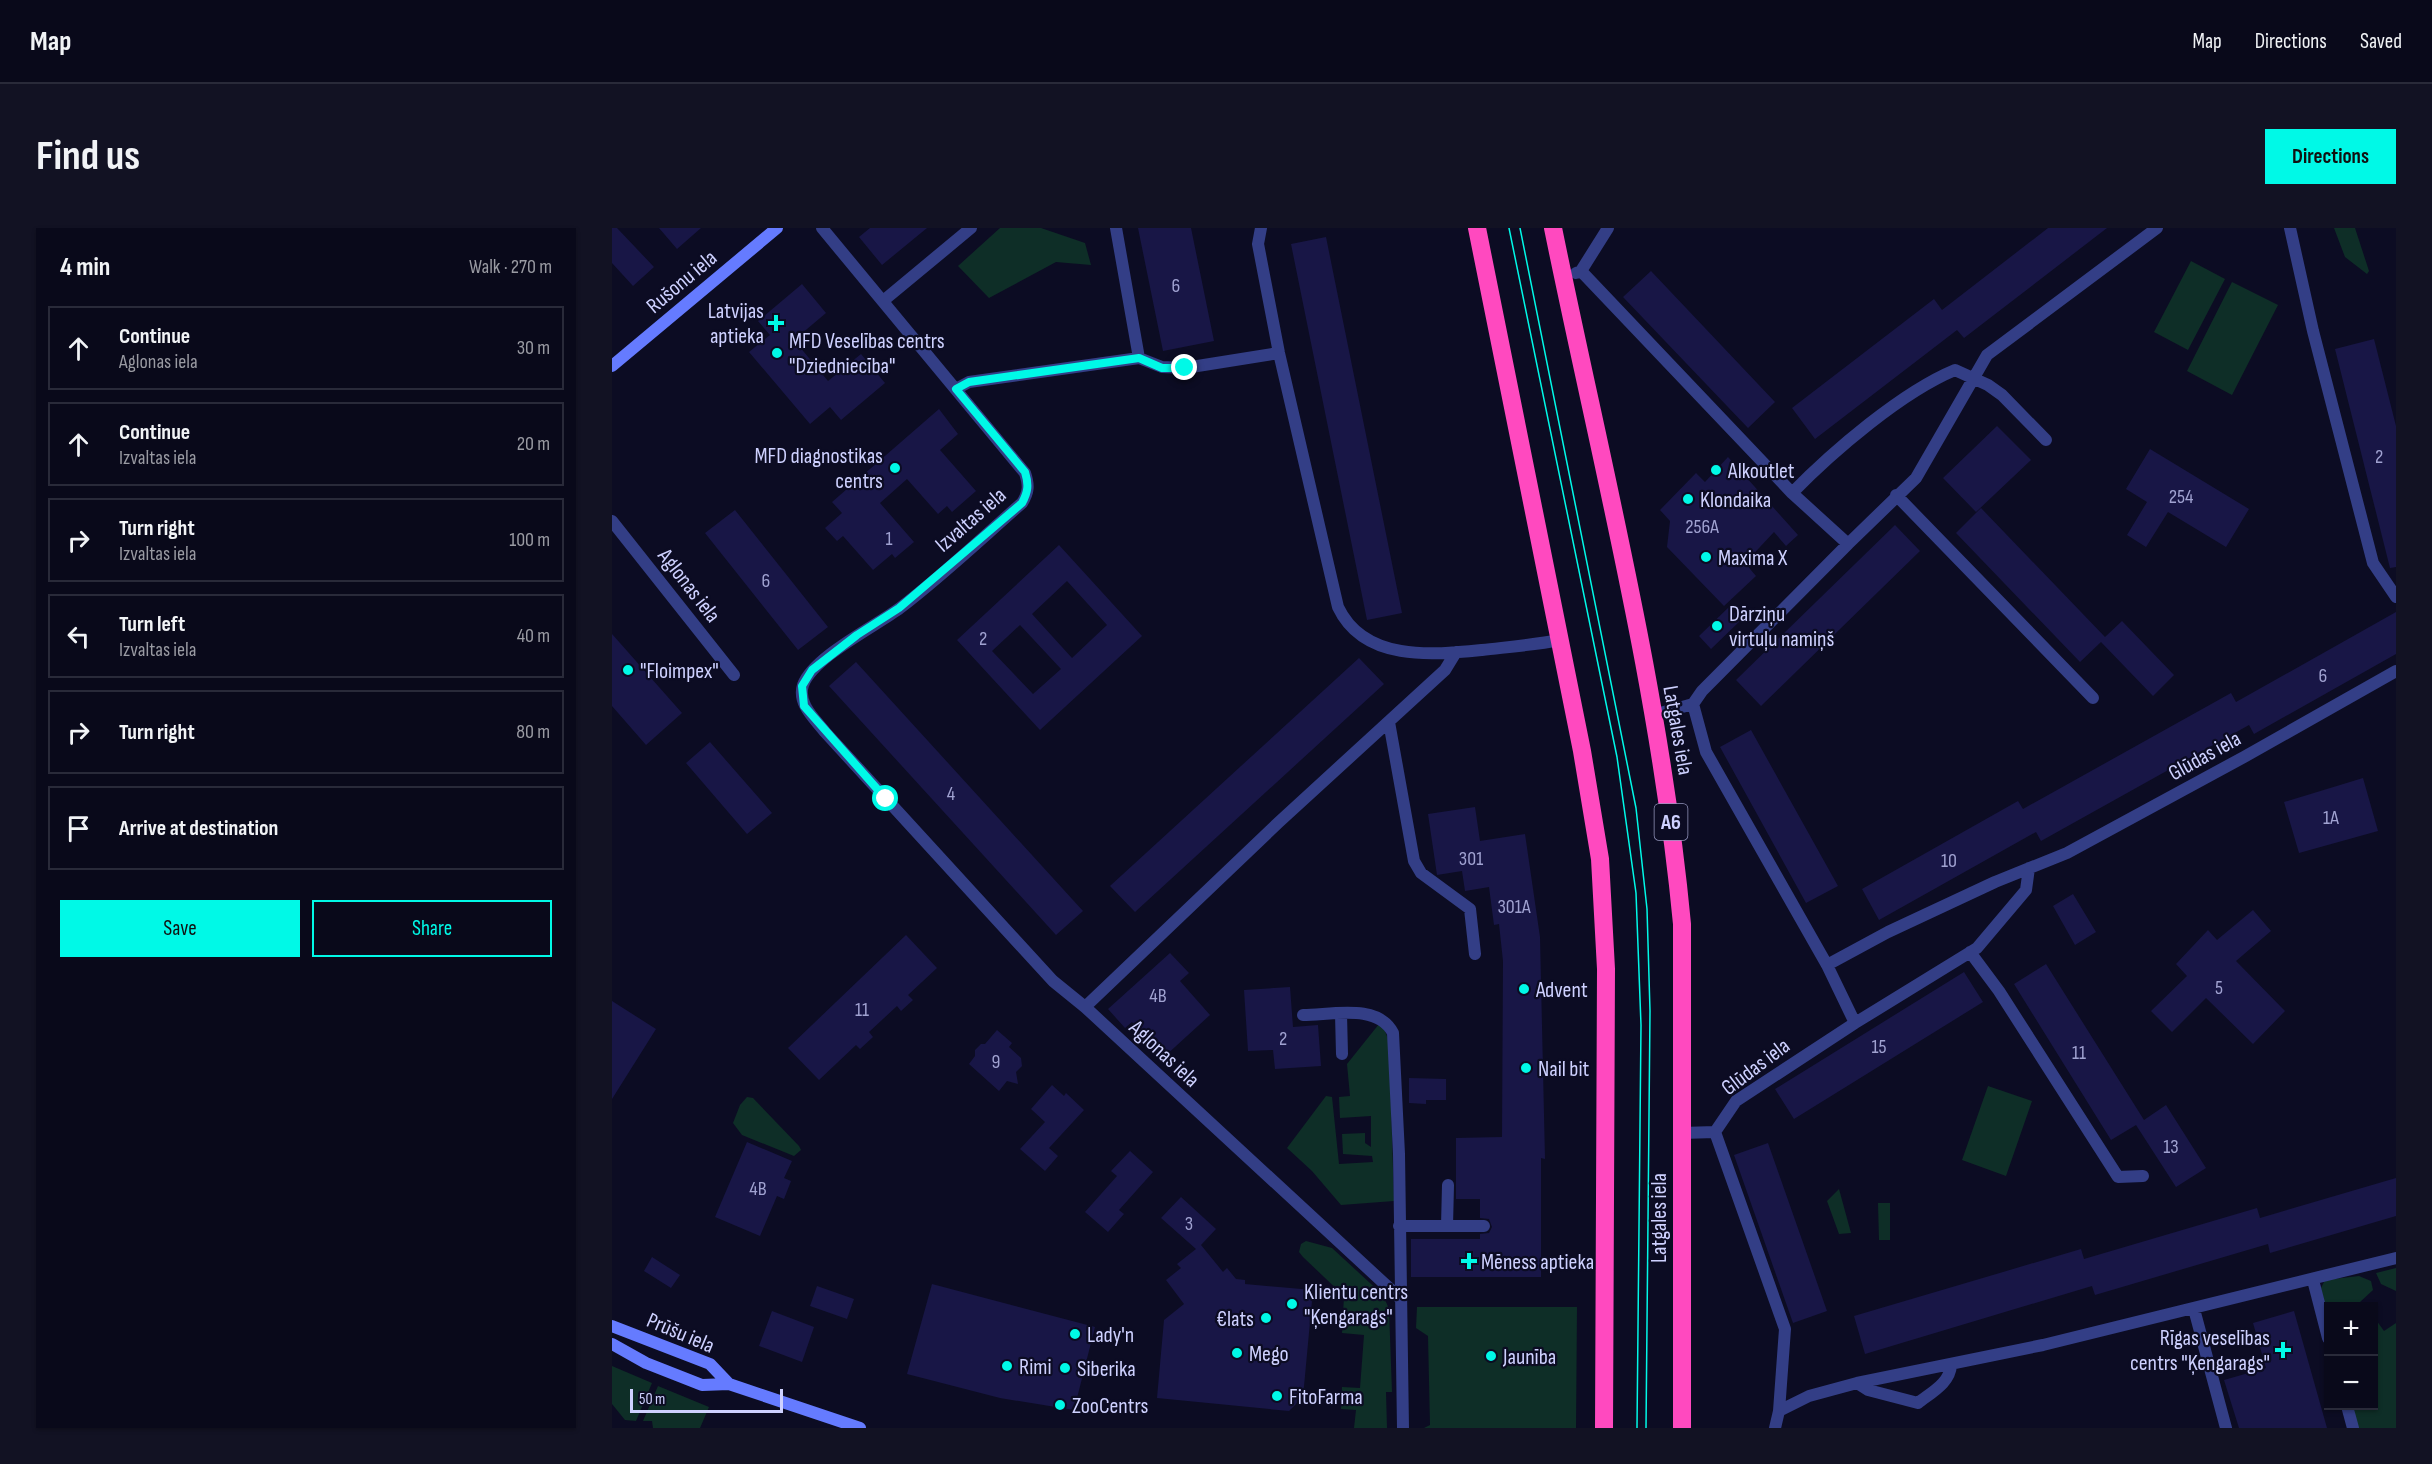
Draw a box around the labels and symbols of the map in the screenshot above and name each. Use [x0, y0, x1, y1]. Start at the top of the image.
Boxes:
street label: Rušonu iela [641, 245, 723, 319]
house number: 6 [1172, 274, 1180, 298]
place label: Latvijas aptieka [708, 298, 764, 350]
marker: Latvijas aptieka [769, 316, 783, 330]
place label: MFD Veselības centrs "Dziedniecība" [789, 328, 945, 380]
marker: MFD Veselības centrs "Dziedniecība" [770, 346, 784, 360]
route end [1171, 354, 1197, 380]
place label: MFD diagnostikas centrs [754, 443, 883, 495]
house number: 2 [2375, 445, 2383, 469]
place label: Alkoutlet [1727, 458, 1795, 485]
marker: MFD diagnostikas centrs [888, 461, 902, 475]
marker: Alkoutlet [1709, 463, 1723, 477]
street label: Izvaltas iela [930, 482, 1012, 558]
house number: 254 [2169, 485, 2193, 509]
place label: Klondaika [1700, 487, 1771, 514]
marker: Klondaika [1681, 492, 1695, 506]
house number: 256A [1685, 515, 1719, 539]
house number: 1 [886, 527, 893, 551]
street label: Aglonas iela [651, 543, 726, 628]
place label: Maxima X [1718, 545, 1788, 572]
marker: Maxima X [1699, 550, 1713, 564]
house number: 6 [762, 569, 770, 593]
place label: Dārziņu virtuļu namiņš [1729, 601, 1834, 653]
marker: Dārziņu virtuļu namiņš [1710, 619, 1724, 633]
house number: 2 [979, 627, 987, 651]
place label: "Floimpex" [640, 658, 719, 685]
marker: "Floimpex" [621, 663, 635, 677]
house number: 6 [2319, 664, 2327, 688]
street label: Latgales iela [1656, 684, 1699, 777]
street label: Glūdas iela [2164, 725, 2246, 787]
house number: 4 [947, 782, 955, 806]
route start [872, 785, 898, 811]
road number: A6 [1654, 804, 1688, 840]
house number: 1A [2323, 806, 2339, 830]
house number: 301 [1459, 847, 1483, 871]
house number: 10 [1941, 849, 1957, 873]
house number: 301A [1497, 895, 1531, 919]
house number: 5 [2215, 976, 2223, 1000]
place label: Advent [1535, 977, 1588, 1004]
marker: Advent [1517, 982, 1531, 996]
house number: 4B [1149, 984, 1167, 1008]
house number: 11 [855, 998, 869, 1022]
street label: Aglonas iela [1122, 1014, 1205, 1093]
house number: 2 [1279, 1027, 1287, 1051]
street label: Glūdas iela [1716, 1033, 1796, 1102]
house number: 15 [1871, 1035, 1887, 1059]
house number: 11 [2072, 1041, 2086, 1065]
house number: 9 [992, 1050, 1000, 1074]
place label: Nail bit [1538, 1056, 1590, 1083]
marker: Nail bit [1519, 1061, 1533, 1075]
house number: 13 [2163, 1135, 2179, 1159]
street label: Latgales iela [1646, 1173, 1673, 1263]
house number: 4B [749, 1177, 767, 1201]
house number: 3 [1185, 1212, 1193, 1236]
place label: Mēness aptieka [1481, 1249, 1594, 1276]
marker: Mēness aptieka [1462, 1254, 1476, 1268]
place label: Klientu centrs "Ķengarags" [1304, 1279, 1408, 1331]
marker: Klientu centrs "Ķengarags" [1285, 1297, 1299, 1311]
place label: €lats [1216, 1306, 1254, 1333]
street label: Prūšu iela [643, 1307, 718, 1360]
marker: €lats [1259, 1311, 1273, 1325]
place label: Lady'n [1087, 1322, 1134, 1349]
place label: Rīgas veselības centrs "Ķengarags" [2130, 1325, 2270, 1377]
marker: Lady'n [1068, 1327, 1082, 1341]
place label: Mego [1249, 1341, 1289, 1368]
marker: Rīgas veselības centrs "Ķengarags" [2274, 1341, 2292, 1359]
place label: Jaunība [1502, 1344, 1556, 1371]
marker: Mego [1230, 1346, 1244, 1360]
marker: Jaunība [1484, 1349, 1498, 1363]
place label: Rimi [1019, 1354, 1051, 1381]
place label: Siberika [1077, 1356, 1136, 1383]
marker: Rimi [1000, 1359, 1014, 1373]
marker: Siberika [1058, 1361, 1072, 1375]
place label: FitoFarma [1289, 1384, 1363, 1411]
scale bar [630, 1386, 783, 1414]
marker: FitoFarma [1270, 1389, 1284, 1403]
place label: ZooCentrs [1072, 1393, 1149, 1420]
marker: ZooCentrs [1053, 1398, 1067, 1412]

